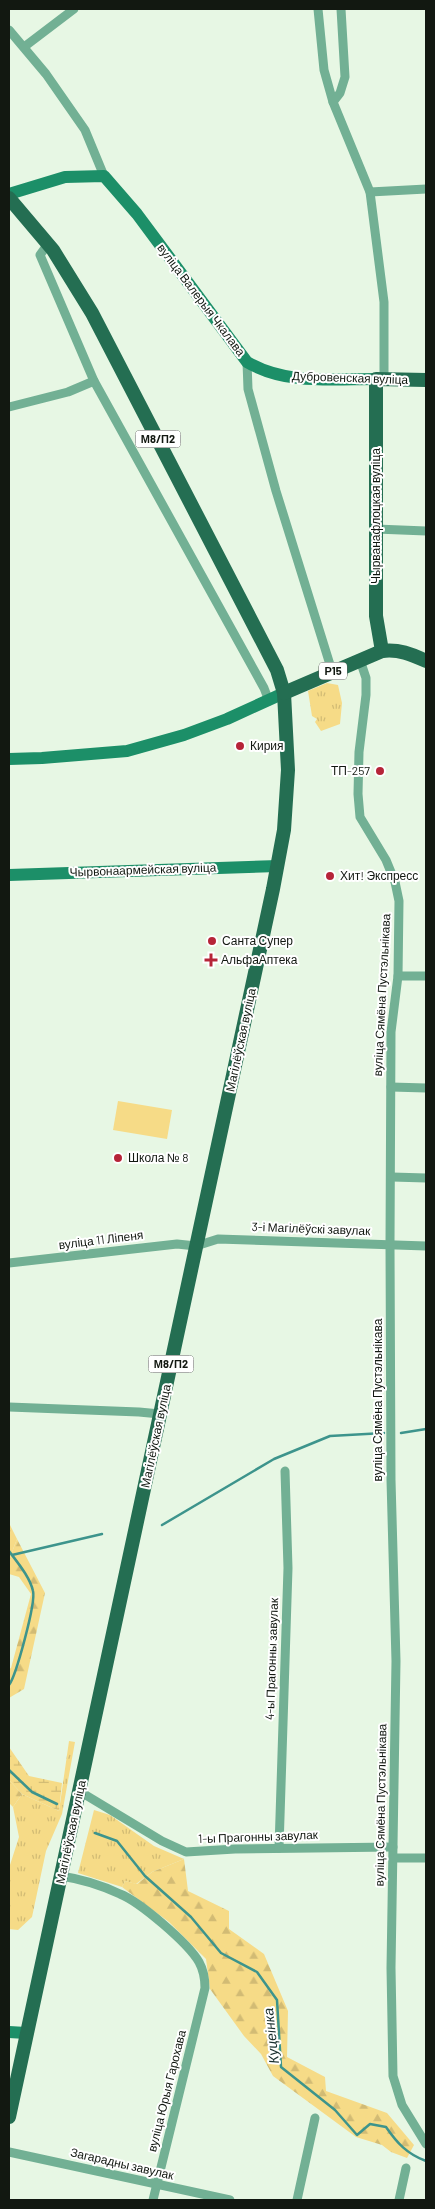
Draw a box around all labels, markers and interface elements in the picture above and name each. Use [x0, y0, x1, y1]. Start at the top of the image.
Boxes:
street label: вуліца Валерыя Чкалава [154, 241, 249, 359]
street label: Дубровенская вуліца [292, 368, 409, 387]
road number: М8/П2 [136, 430, 180, 448]
street label: Чырванафлоцкая вуліца [368, 448, 383, 584]
road number: Р15 [319, 662, 347, 679]
place label: Кирия [250, 738, 284, 753]
marker: Кирия [234, 740, 246, 752]
place label: ТП-257 [331, 763, 370, 777]
marker: ТП-257 [374, 765, 386, 777]
street label: Чырвонаармейская вуліца [69, 859, 217, 880]
place label: Хит! Экспресс [340, 868, 418, 883]
marker: Хит! Экспресс [324, 870, 336, 882]
street label: вуліца Сямёна Пустэльнікава [370, 913, 393, 1077]
place label: Санта Супер [222, 933, 293, 948]
marker: Санта Супер [206, 935, 218, 947]
place label: АльфаАптека [221, 952, 298, 967]
marker: АльфаАптека [205, 954, 217, 966]
street label: Магілёўская вуліца [222, 986, 259, 1093]
place label: Школа № 8 [128, 1150, 188, 1164]
marker: Школа № 8 [112, 1152, 124, 1164]
street label: 3-і Магілёўскі завулак [251, 1219, 371, 1238]
street label: вуліца 11 Ліпеня [58, 1227, 144, 1252]
street label: вуліца Сямёна Пустэльнікава [370, 1318, 385, 1481]
road number: М8/П2 [148, 1356, 194, 1372]
street label: Магілёўская вуліца [137, 1382, 174, 1489]
street label: 4-ы Прагонны завулак [262, 1597, 281, 1720]
street label: вуліца Сямёна Пустэльнікава [372, 1723, 389, 1886]
street label: Магілёўская вуліца [52, 1778, 89, 1885]
street label: 1-ы Прагонны завулак [198, 1827, 319, 1846]
water label: Куцеінка [259, 2007, 282, 2065]
street label: вуліца Юрыя Гарохава [144, 2028, 189, 2153]
street label: Загарадны завулак [69, 2144, 176, 2183]

